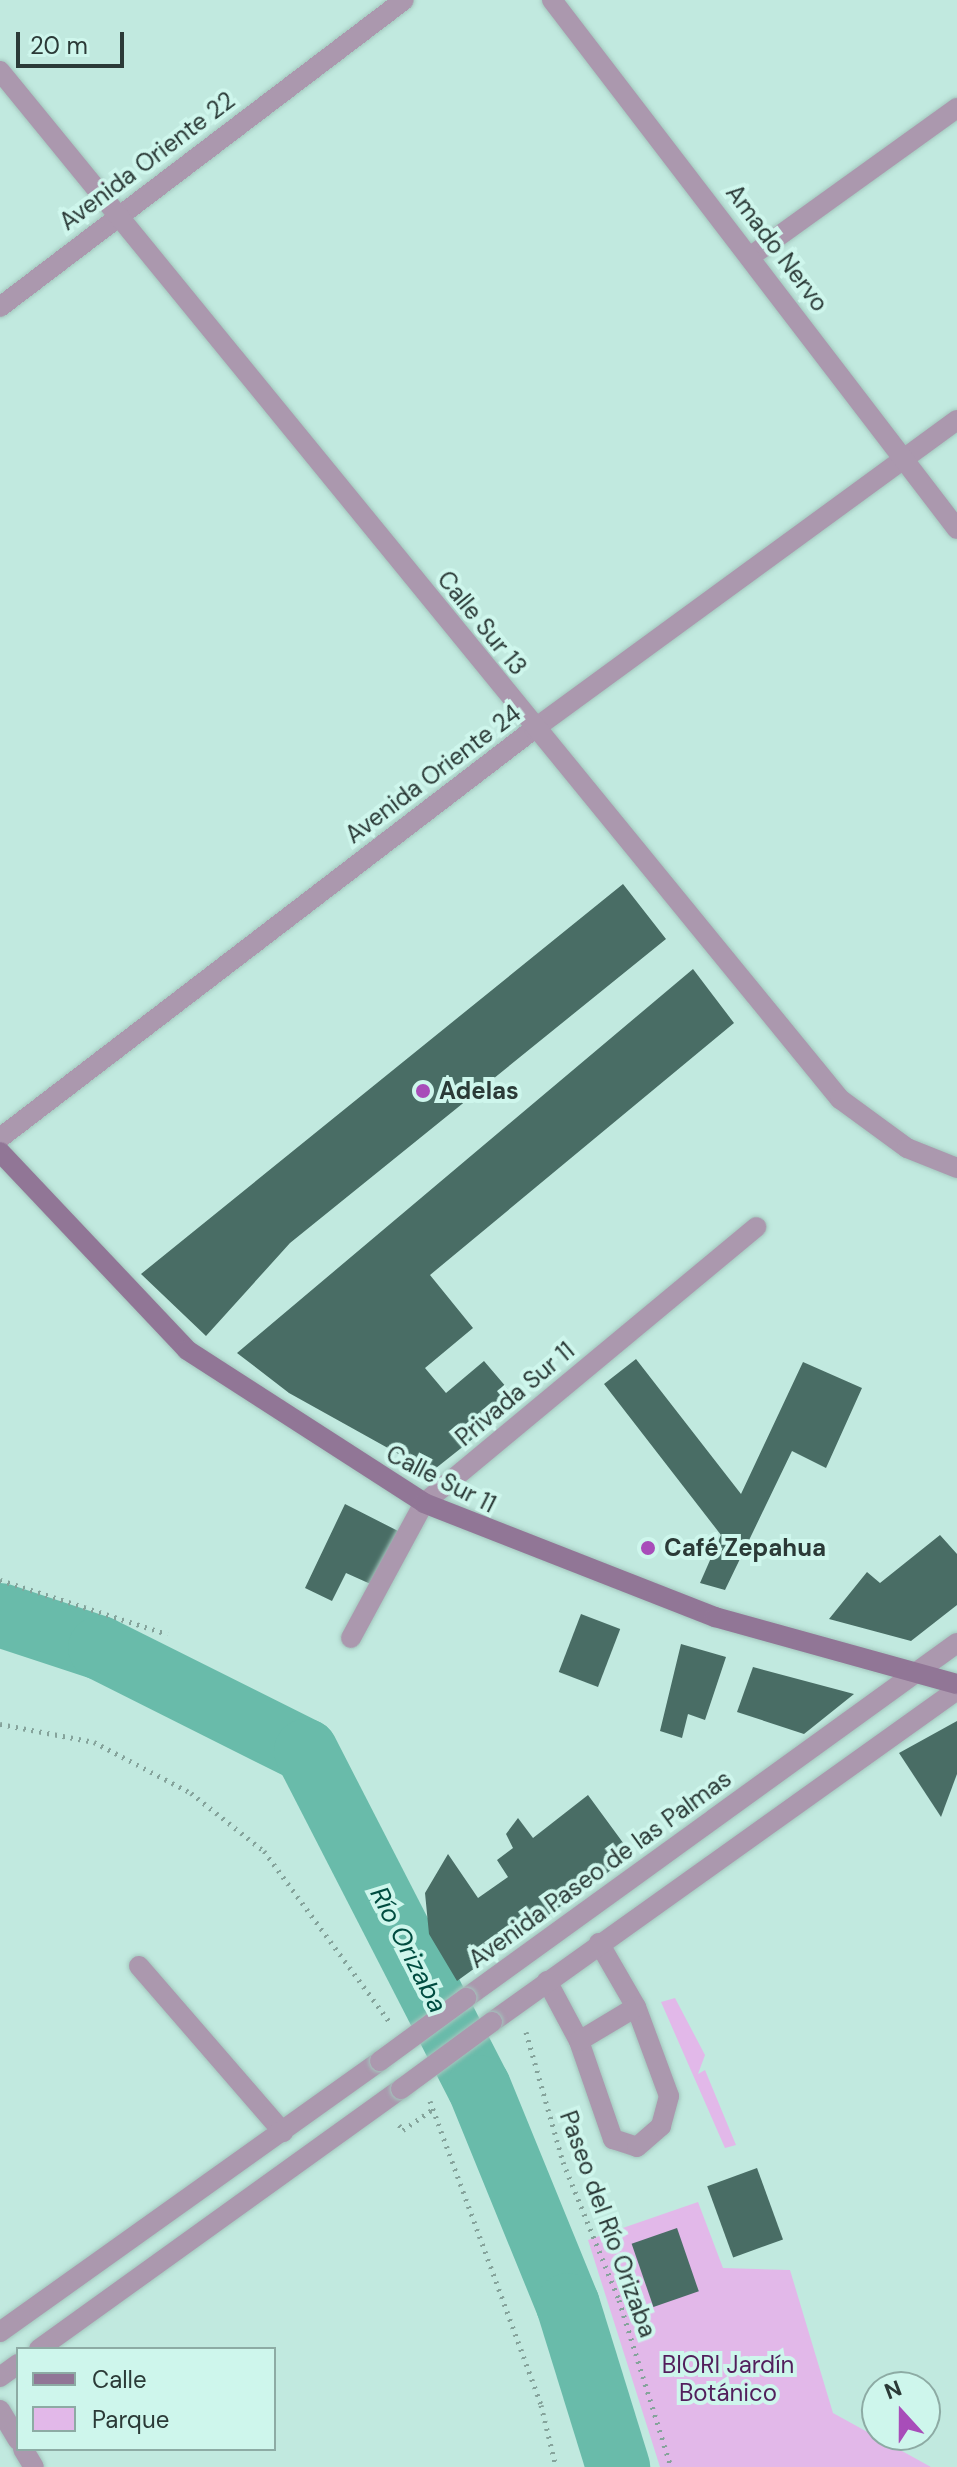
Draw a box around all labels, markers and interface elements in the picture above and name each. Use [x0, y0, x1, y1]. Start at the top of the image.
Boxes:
scale bar [20, 16, 128, 66]
text: 20 m [30, 30, 88, 61]
street label: Avenida Oriente 22 [54, 86, 240, 236]
street label: Amado Nervo [720, 179, 834, 317]
street label: Calle Sur 13 [431, 565, 533, 681]
street label: Avenida Oriente 24 [340, 699, 526, 849]
place label: Adelas [439, 1077, 519, 1105]
marker: Adelas [414, 1082, 432, 1100]
street label: Privada Sur 11 [450, 1336, 580, 1452]
street label: Calle Sur 11 [381, 1439, 501, 1519]
place label: Café Zepahua [664, 1534, 826, 1562]
marker: Café Zepahua [639, 1539, 657, 1557]
street label: Avenida Paseo de las Palmas [463, 1764, 737, 1974]
water label: Río Orizaba [363, 1882, 453, 2018]
street label: Paseo del Río Orizaba [554, 2107, 662, 2341]
legend [16, 2347, 276, 2451]
park label: BIORI Jardín Botánico [662, 2351, 794, 2407]
text: Calle [92, 2364, 147, 2395]
north arrow [861, 2371, 941, 2451]
text: N [880, 2374, 906, 2406]
text: Parque [92, 2404, 169, 2435]

